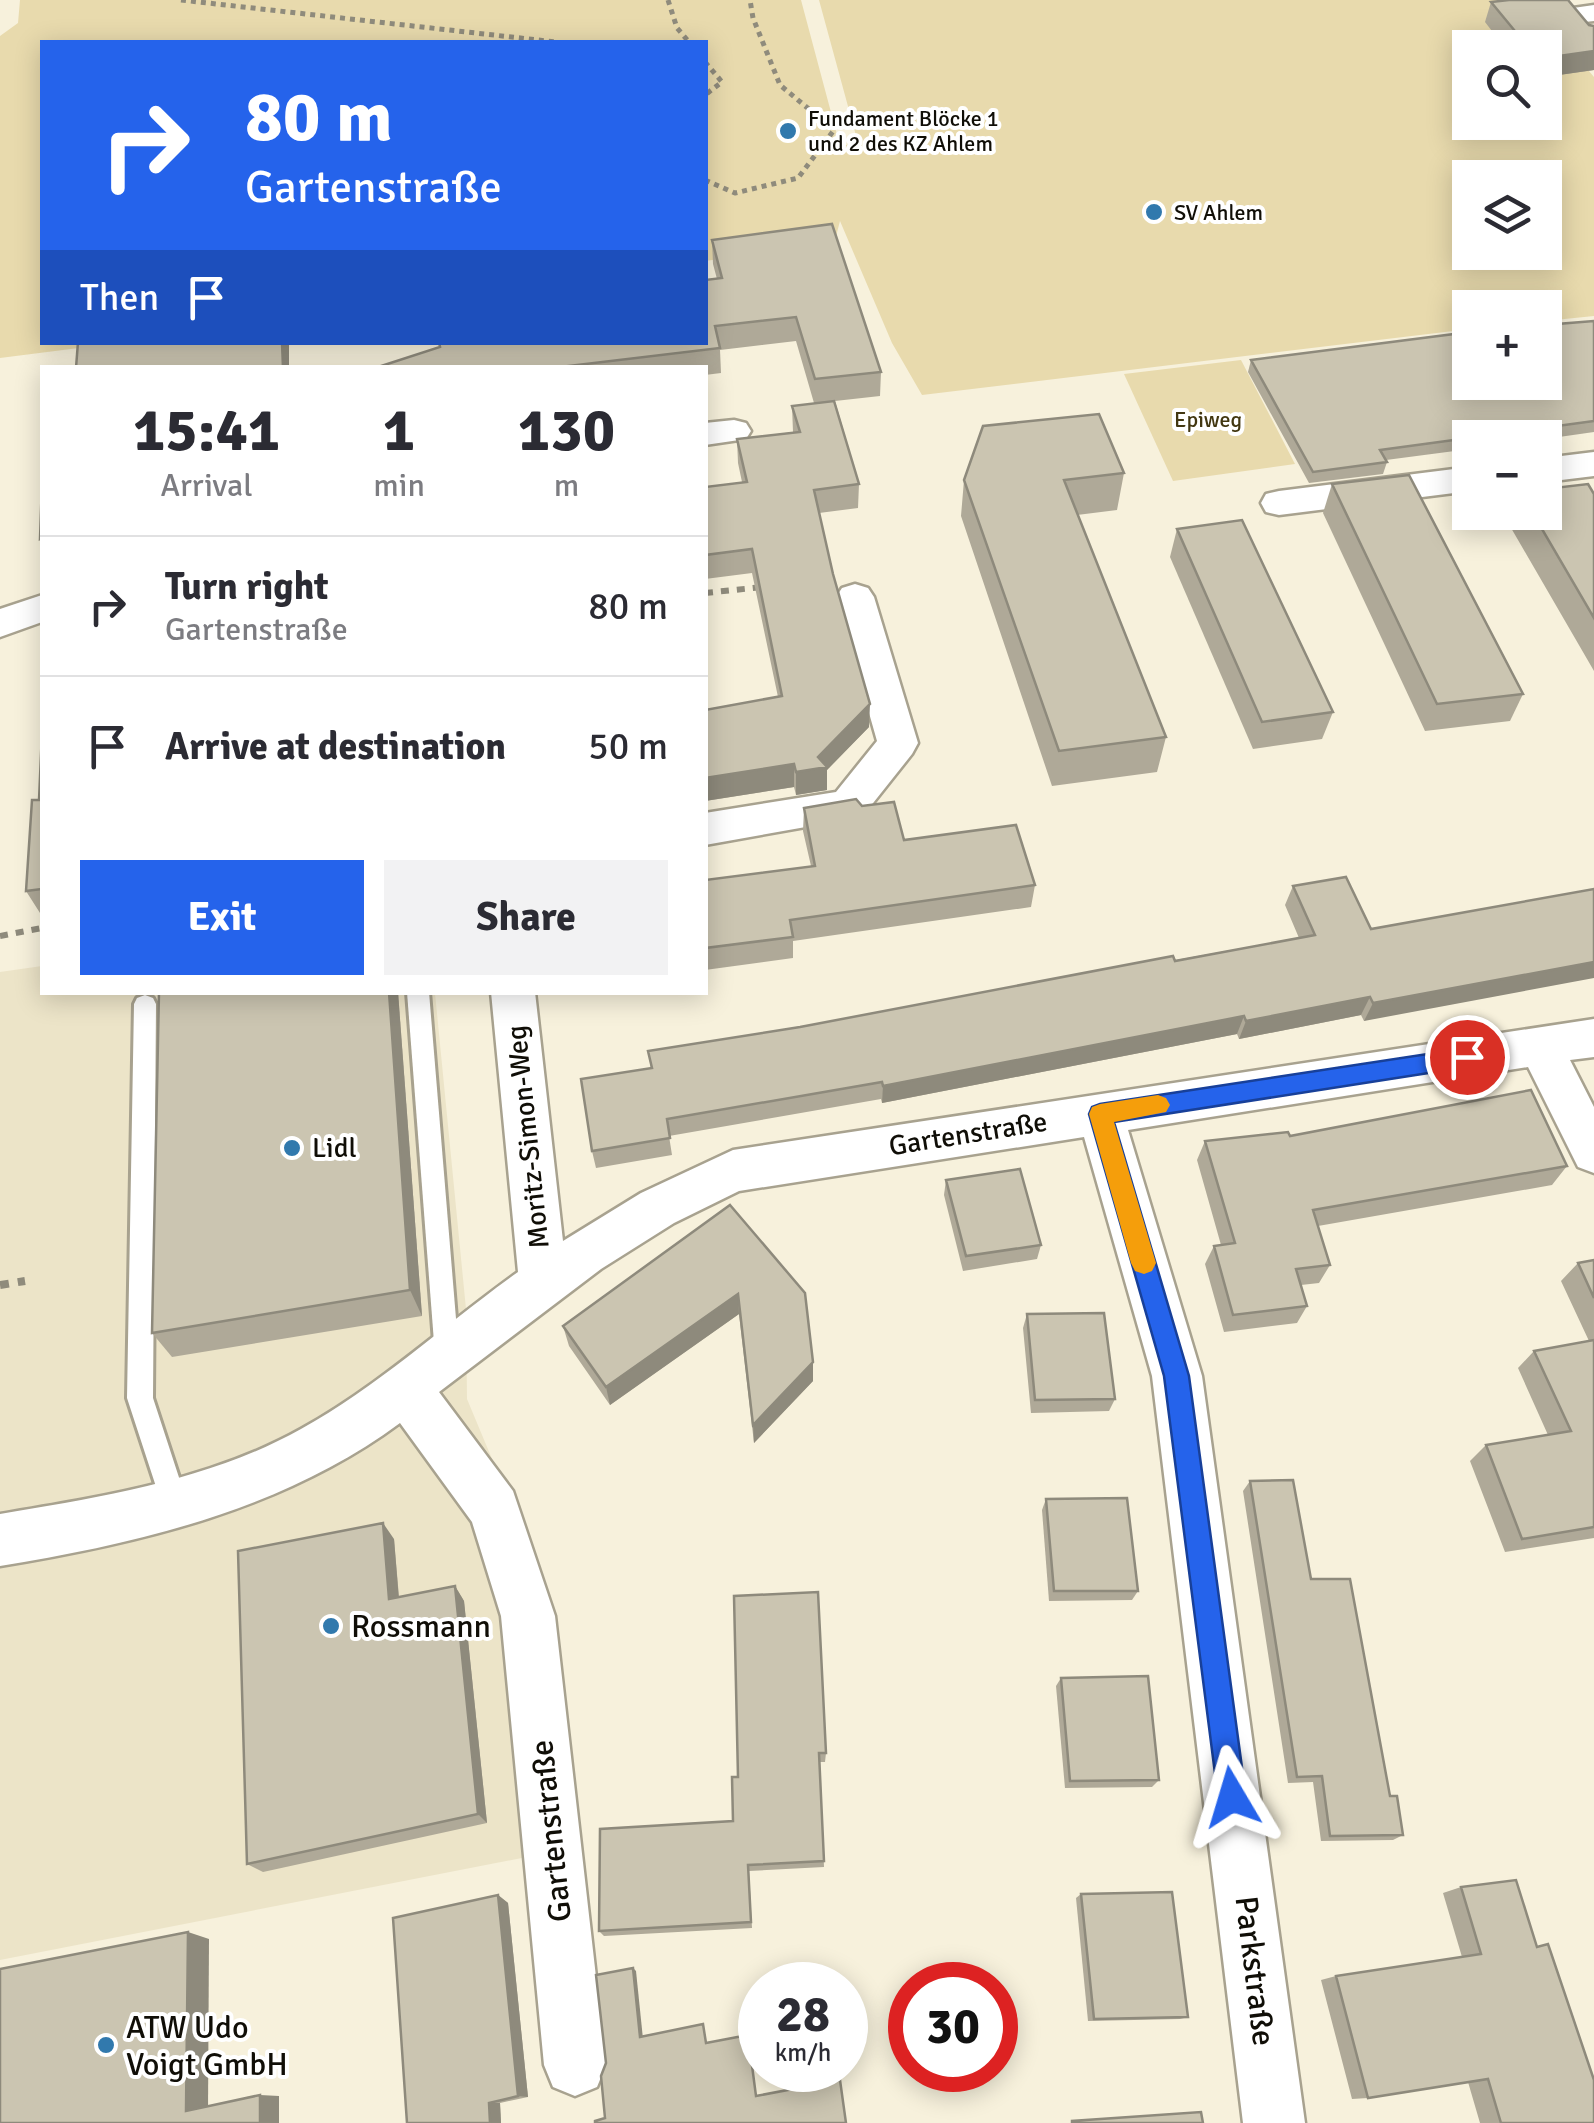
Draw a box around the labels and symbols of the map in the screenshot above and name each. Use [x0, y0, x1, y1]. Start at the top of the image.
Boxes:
place label: Fundament Blöcke 1 und 2 des KZ Ahlem [808, 105, 999, 157]
marker: Fundament Blöcke 1 und 2 des KZ Ahlem [777, 120, 799, 142]
place label: SV Ahlem [1174, 199, 1263, 226]
marker: SV Ahlem [1143, 201, 1165, 223]
park label: Epiweg [1174, 406, 1242, 433]
pin [1425, 1015, 1510, 1100]
street label: Moritz-Simon-Weg [499, 1024, 557, 1250]
street label: Gartenstraße [886, 1105, 1050, 1163]
place label: Lidl [312, 1131, 357, 1165]
marker: Lidl [281, 1137, 303, 1159]
place label: Rossmann [351, 1607, 491, 1646]
marker: Rossmann [320, 1615, 342, 1637]
street label: Gartenstraße [522, 1738, 580, 1924]
position arrow [1180, 1745, 1284, 1849]
street label: Parkstraße [1226, 1894, 1284, 2048]
speed limit sign: 30 [888, 1962, 1018, 2092]
place label: ATW Udo Voigt GmbH [126, 2008, 288, 2084]
marker: ATW Udo Voigt GmbH [95, 2034, 117, 2056]

